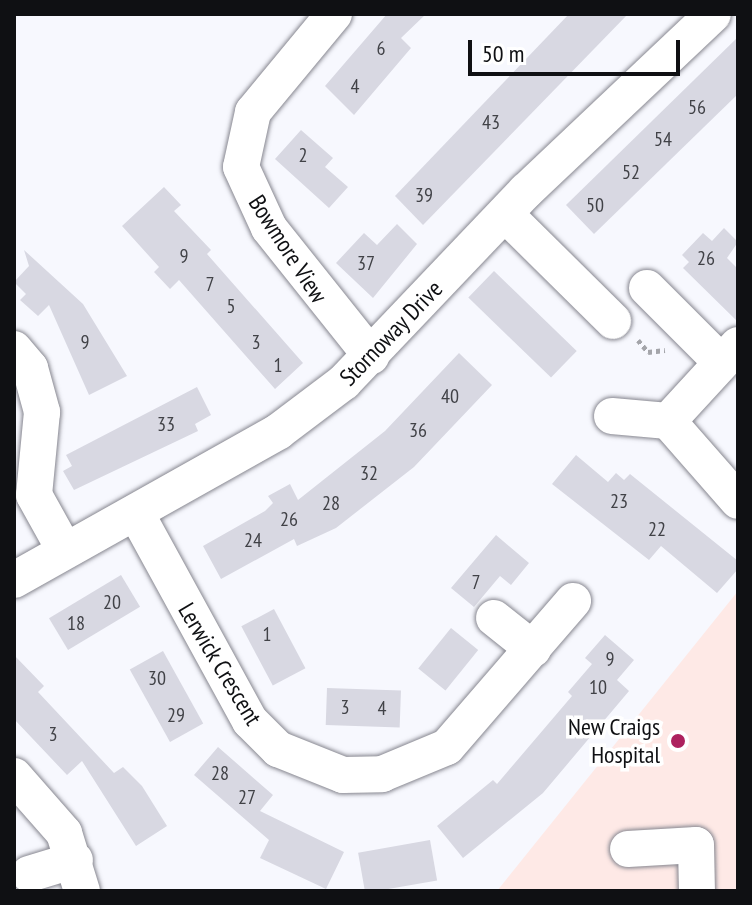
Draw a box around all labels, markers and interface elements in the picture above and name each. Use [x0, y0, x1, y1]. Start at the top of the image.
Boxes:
scale bar [472, 24, 684, 74]
house number: 6 [377, 36, 385, 60]
text: 50 m [482, 38, 524, 69]
house number: 4 [351, 74, 359, 98]
house number: 56 [688, 95, 706, 119]
house number: 43 [482, 110, 500, 134]
house number: 54 [654, 127, 672, 151]
house number: 2 [299, 143, 307, 167]
house number: 52 [622, 160, 640, 184]
house number: 39 [415, 183, 433, 207]
street label: Bowmore View [242, 189, 334, 309]
house number: 50 [586, 193, 604, 217]
house number: 9 [180, 244, 188, 268]
house number: 26 [697, 246, 715, 270]
house number: 37 [357, 251, 375, 275]
house number: 7 [206, 272, 214, 296]
street label: Stornoway Drive [333, 274, 449, 392]
house number: 5 [227, 294, 235, 318]
house number: 9 [81, 330, 89, 354]
house number: 3 [252, 330, 260, 354]
house number: 1 [274, 353, 282, 377]
house number: 40 [441, 384, 459, 408]
house number: 33 [157, 412, 175, 436]
house number: 36 [409, 418, 427, 442]
house number: 32 [360, 461, 378, 485]
house number: 23 [610, 489, 628, 513]
house number: 28 [322, 491, 340, 515]
house number: 26 [280, 507, 298, 531]
house number: 22 [648, 517, 666, 541]
house number: 24 [244, 528, 262, 552]
house number: 7 [472, 570, 480, 594]
house number: 20 [103, 590, 121, 614]
street label: Lerwick Crescent [172, 597, 268, 731]
house number: 18 [67, 611, 85, 635]
house number: 1 [263, 622, 271, 646]
house number: 9 [606, 647, 614, 671]
house number: 30 [148, 666, 166, 690]
house number: 10 [589, 675, 607, 699]
house number: 3 [341, 695, 349, 719]
house number: 4 [378, 696, 386, 720]
house number: 29 [167, 703, 185, 727]
place label: New Craigs Hospital [568, 713, 660, 769]
house number: 3 [49, 722, 57, 746]
marker: New Craigs Hospital [667, 730, 689, 752]
house number: 28 [211, 761, 229, 785]
house number: 27 [238, 785, 256, 809]

